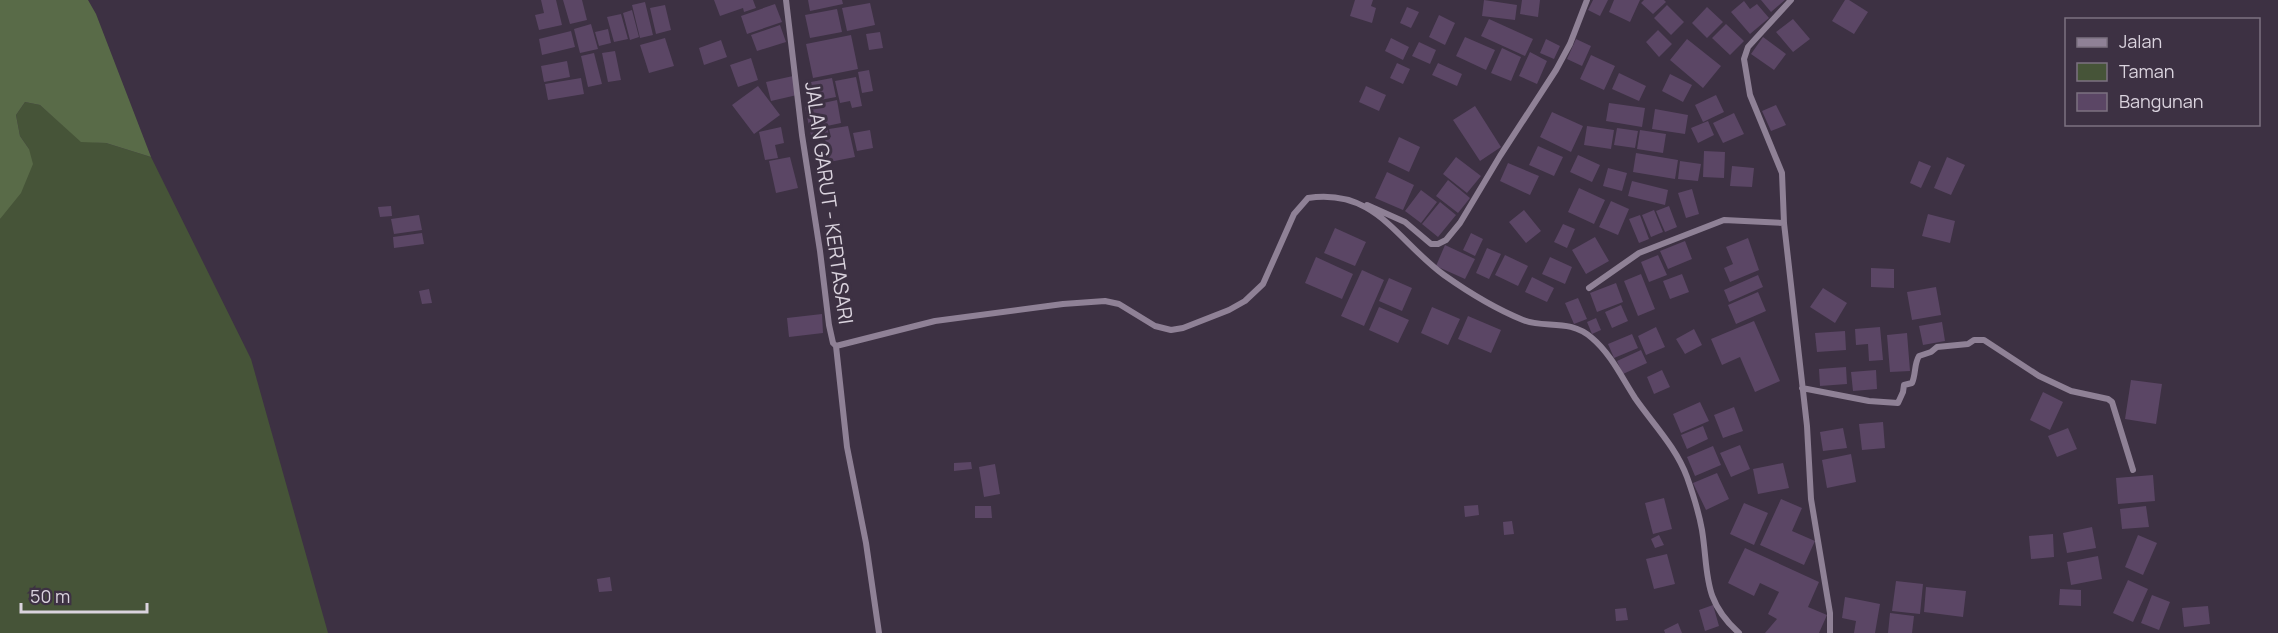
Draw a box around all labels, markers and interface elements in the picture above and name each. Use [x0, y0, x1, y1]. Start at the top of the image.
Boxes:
legend [2065, 18, 2260, 126]
text: Jalan [2119, 29, 2162, 53]
text: Taman [2119, 59, 2174, 83]
street label: JALAN GARUT - KERTASARI [799, 80, 860, 326]
text: Bangunan [2119, 89, 2203, 113]
scale bar [21, 576, 147, 614]
text: 50 m [30, 584, 70, 608]

